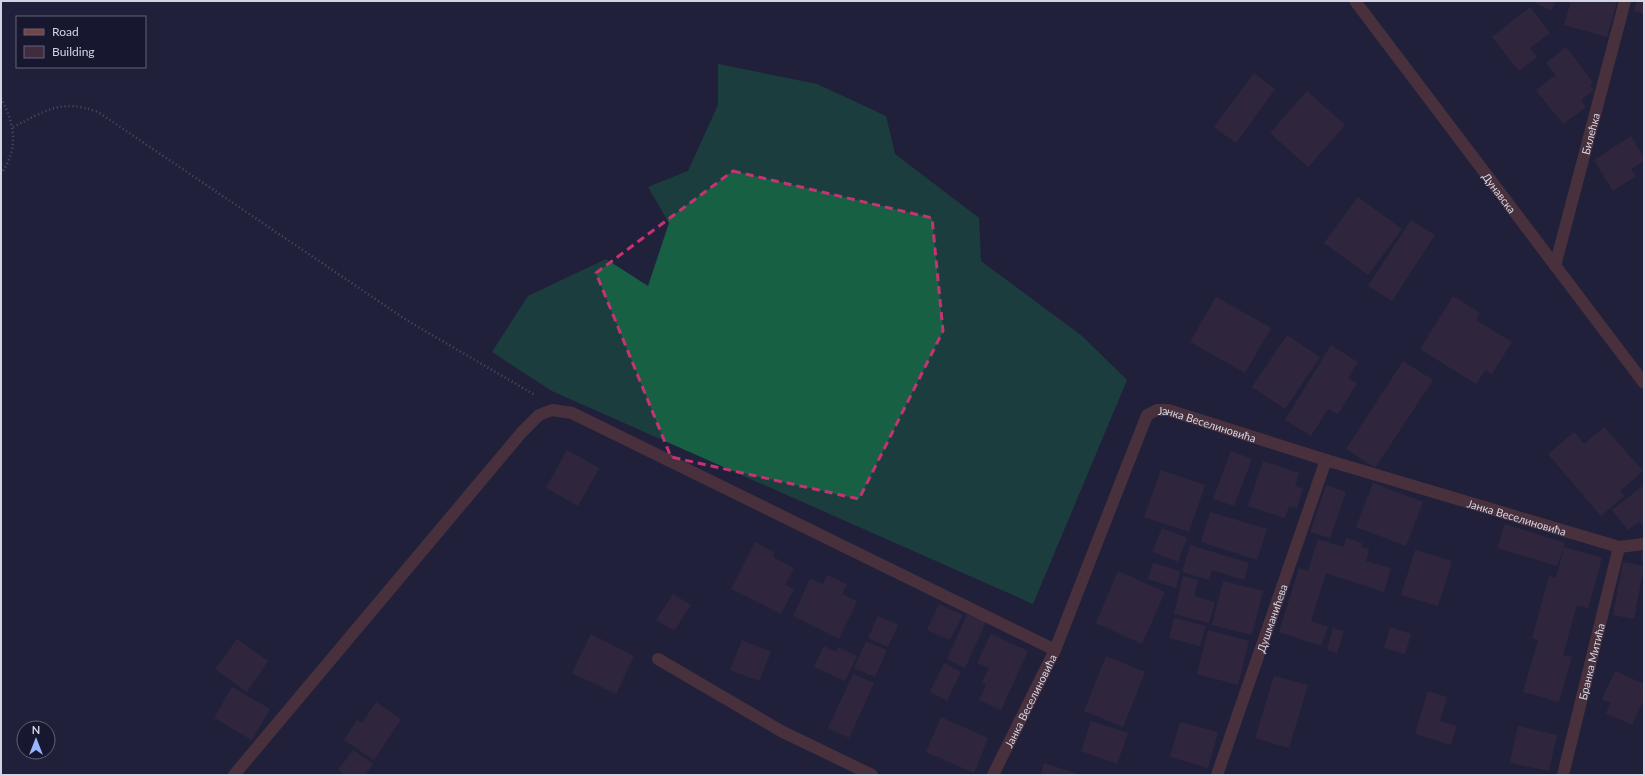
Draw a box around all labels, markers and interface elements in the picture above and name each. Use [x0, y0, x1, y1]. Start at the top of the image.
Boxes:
legend [16, 16, 146, 68]
text: Road [52, 24, 79, 39]
text: Building [52, 44, 95, 59]
street label: Билећка [1578, 111, 1602, 156]
street label: Дунавска [1480, 170, 1519, 215]
street label: Јанка Веселиновића [1158, 404, 1258, 444]
street label: Јанка Веселиновића [1466, 496, 1568, 538]
street label: Душманићева [1253, 582, 1289, 654]
street label: Бранка Митића [1575, 622, 1607, 701]
street label: Јанка Веселиновића [1001, 652, 1058, 749]
north arrow [16, 720, 56, 760]
text: N [32, 723, 40, 736]

